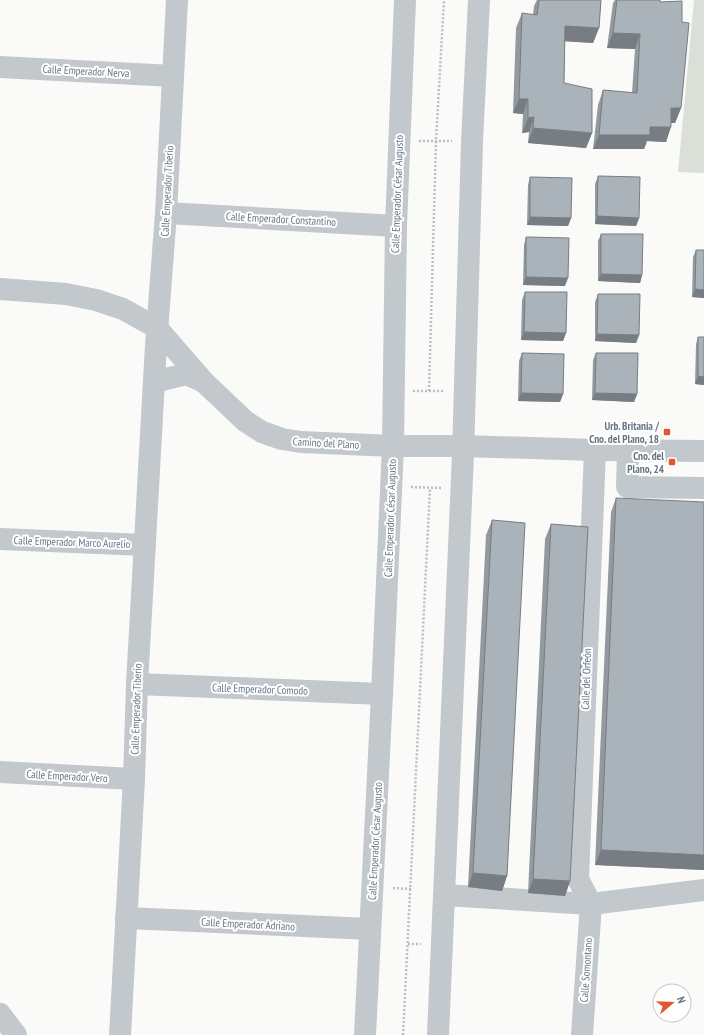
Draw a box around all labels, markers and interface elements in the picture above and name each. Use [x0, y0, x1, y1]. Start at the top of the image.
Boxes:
street label: Calle Emperador Nerva [42, 62, 130, 80]
street label: Calle Emperador César Augusto [388, 134, 406, 253]
street label: Calle Emperador Tiberio [158, 145, 176, 237]
street label: Calle Emperador Constantino [226, 209, 337, 229]
place label: Urb. Britania / Cno. del Plano, 18 [589, 419, 660, 446]
marker: Urb. Britania / Cno. del Plano, 18 [662, 427, 672, 437]
street label: Camino del Plano [292, 434, 360, 452]
place label: Cno. del Plano, 24 [627, 449, 665, 476]
marker: Cno. del Plano, 24 [667, 457, 677, 467]
street label: Calle Emperador César Augusto [381, 458, 399, 577]
street label: Calle Emperador Marco Aurelio [13, 533, 131, 551]
street label: Calle del Orfeón [578, 648, 594, 710]
street label: Calle Emperador Tiberio [127, 663, 145, 755]
street label: Calle Emperador Comodo [212, 680, 308, 698]
street label: Calle Emperador Vero [26, 767, 108, 785]
street label: Calle Emperador César Augusto [365, 781, 385, 900]
street label: Calle Emperador Adriano [201, 915, 295, 933]
street label: Calle Somontano [577, 937, 595, 1003]
north arrow [652, 983, 692, 1023]
text: N [674, 995, 689, 1005]

